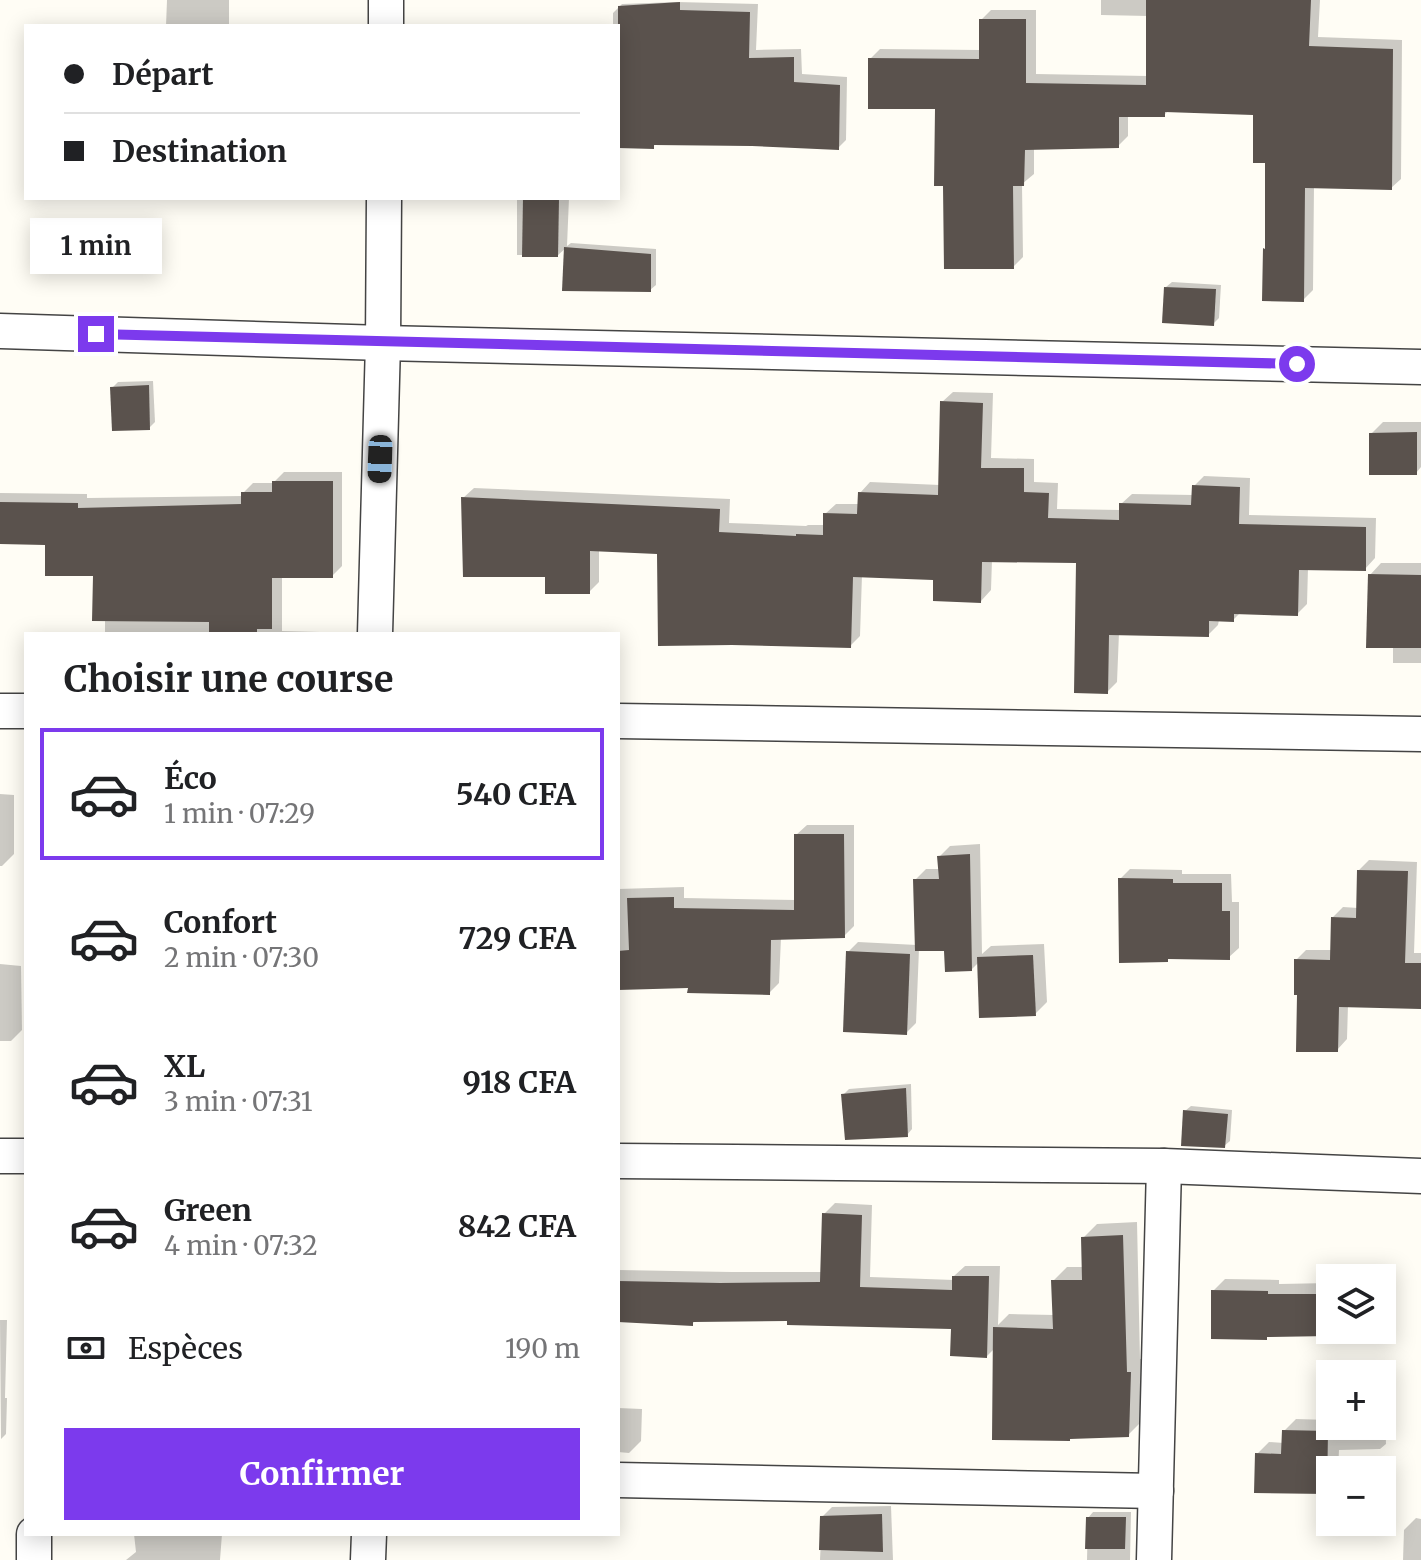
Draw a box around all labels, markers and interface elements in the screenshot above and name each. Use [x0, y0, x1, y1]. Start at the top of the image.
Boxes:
text: Départ [112, 55, 214, 93]
text: Destination [112, 132, 287, 170]
callout: 1 min [30, 218, 162, 274]
text: 1 min [61, 229, 131, 262]
route end [78, 316, 114, 352]
route start [1279, 346, 1315, 382]
car [367, 435, 393, 483]
text: Choisir une course [64, 657, 393, 702]
icon: car [68, 758, 140, 830]
text: Éco [164, 759, 217, 797]
text: 540 CFA [456, 775, 576, 813]
text: 1 min · 07:29 [164, 797, 315, 830]
icon: car [68, 902, 140, 974]
text: Confort [164, 903, 277, 941]
text: 729 CFA [458, 919, 576, 957]
text: 2 min · 07:30 [164, 941, 319, 974]
icon: car [68, 1046, 140, 1118]
text: XL [164, 1047, 205, 1085]
text: 918 CFA [462, 1063, 576, 1101]
text: 3 min · 07:31 [164, 1085, 313, 1118]
icon: car [68, 1190, 140, 1262]
text: Green [164, 1191, 252, 1229]
text: 842 CFA [458, 1207, 576, 1245]
text: 4 min · 07:32 [164, 1229, 318, 1262]
map controls [1316, 1264, 1396, 1536]
button: layers [1316, 1264, 1396, 1344]
icon: cash [64, 1326, 108, 1370]
text: Espèces [128, 1329, 243, 1367]
text: 190 m [505, 1332, 580, 1365]
button: + [1316, 1360, 1396, 1440]
button: Confirmer [64, 1428, 580, 1520]
button: − [1316, 1456, 1396, 1536]

